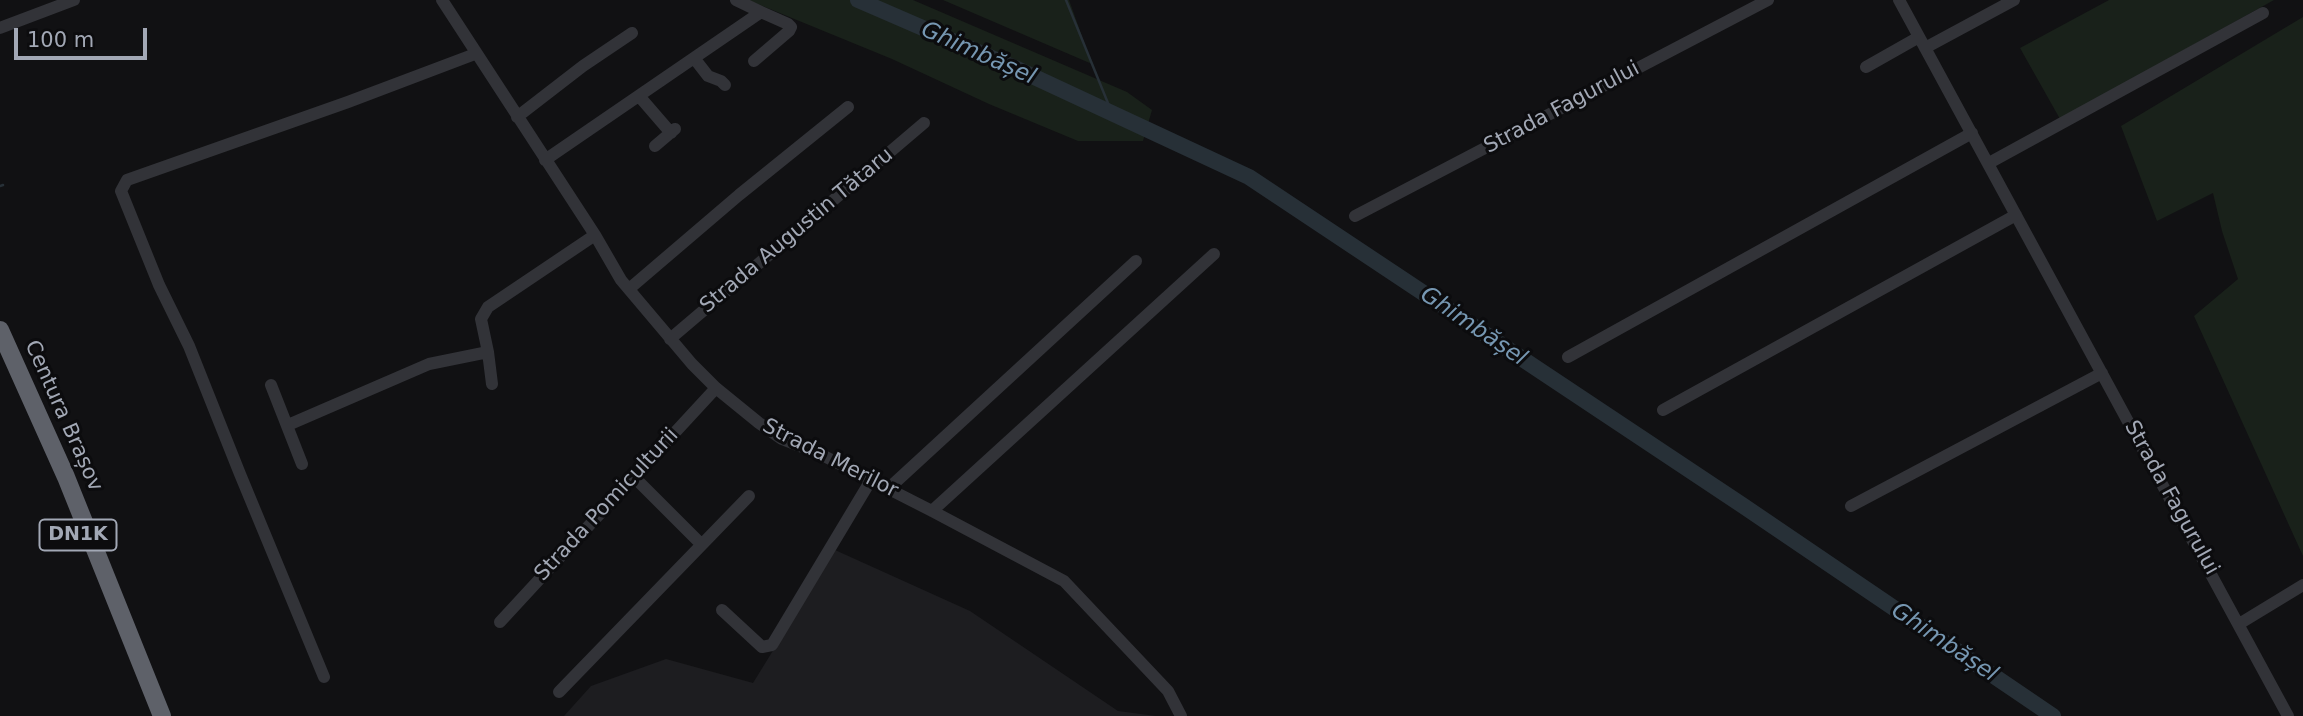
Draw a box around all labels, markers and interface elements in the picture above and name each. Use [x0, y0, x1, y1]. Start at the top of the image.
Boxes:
scale bar [18, 14, 150, 58]
water label: Ghimbășel [916, 16, 1040, 92]
text: 100 m [27, 28, 94, 52]
street label: Strada Fagurului [1480, 56, 1644, 160]
street label: Strada Augustin Tătaru [695, 143, 899, 319]
water label: Ghimbășel [1415, 281, 1531, 373]
street label: Centura Brașov [18, 337, 108, 495]
street label: Strada Merilor [758, 414, 902, 504]
street label: Strada Fagurului [2118, 416, 2224, 580]
street label: Strada Pomiculturii [530, 423, 684, 587]
road number: DN1K [40, 520, 116, 550]
water label: Ghimbășel [1886, 597, 2002, 689]

